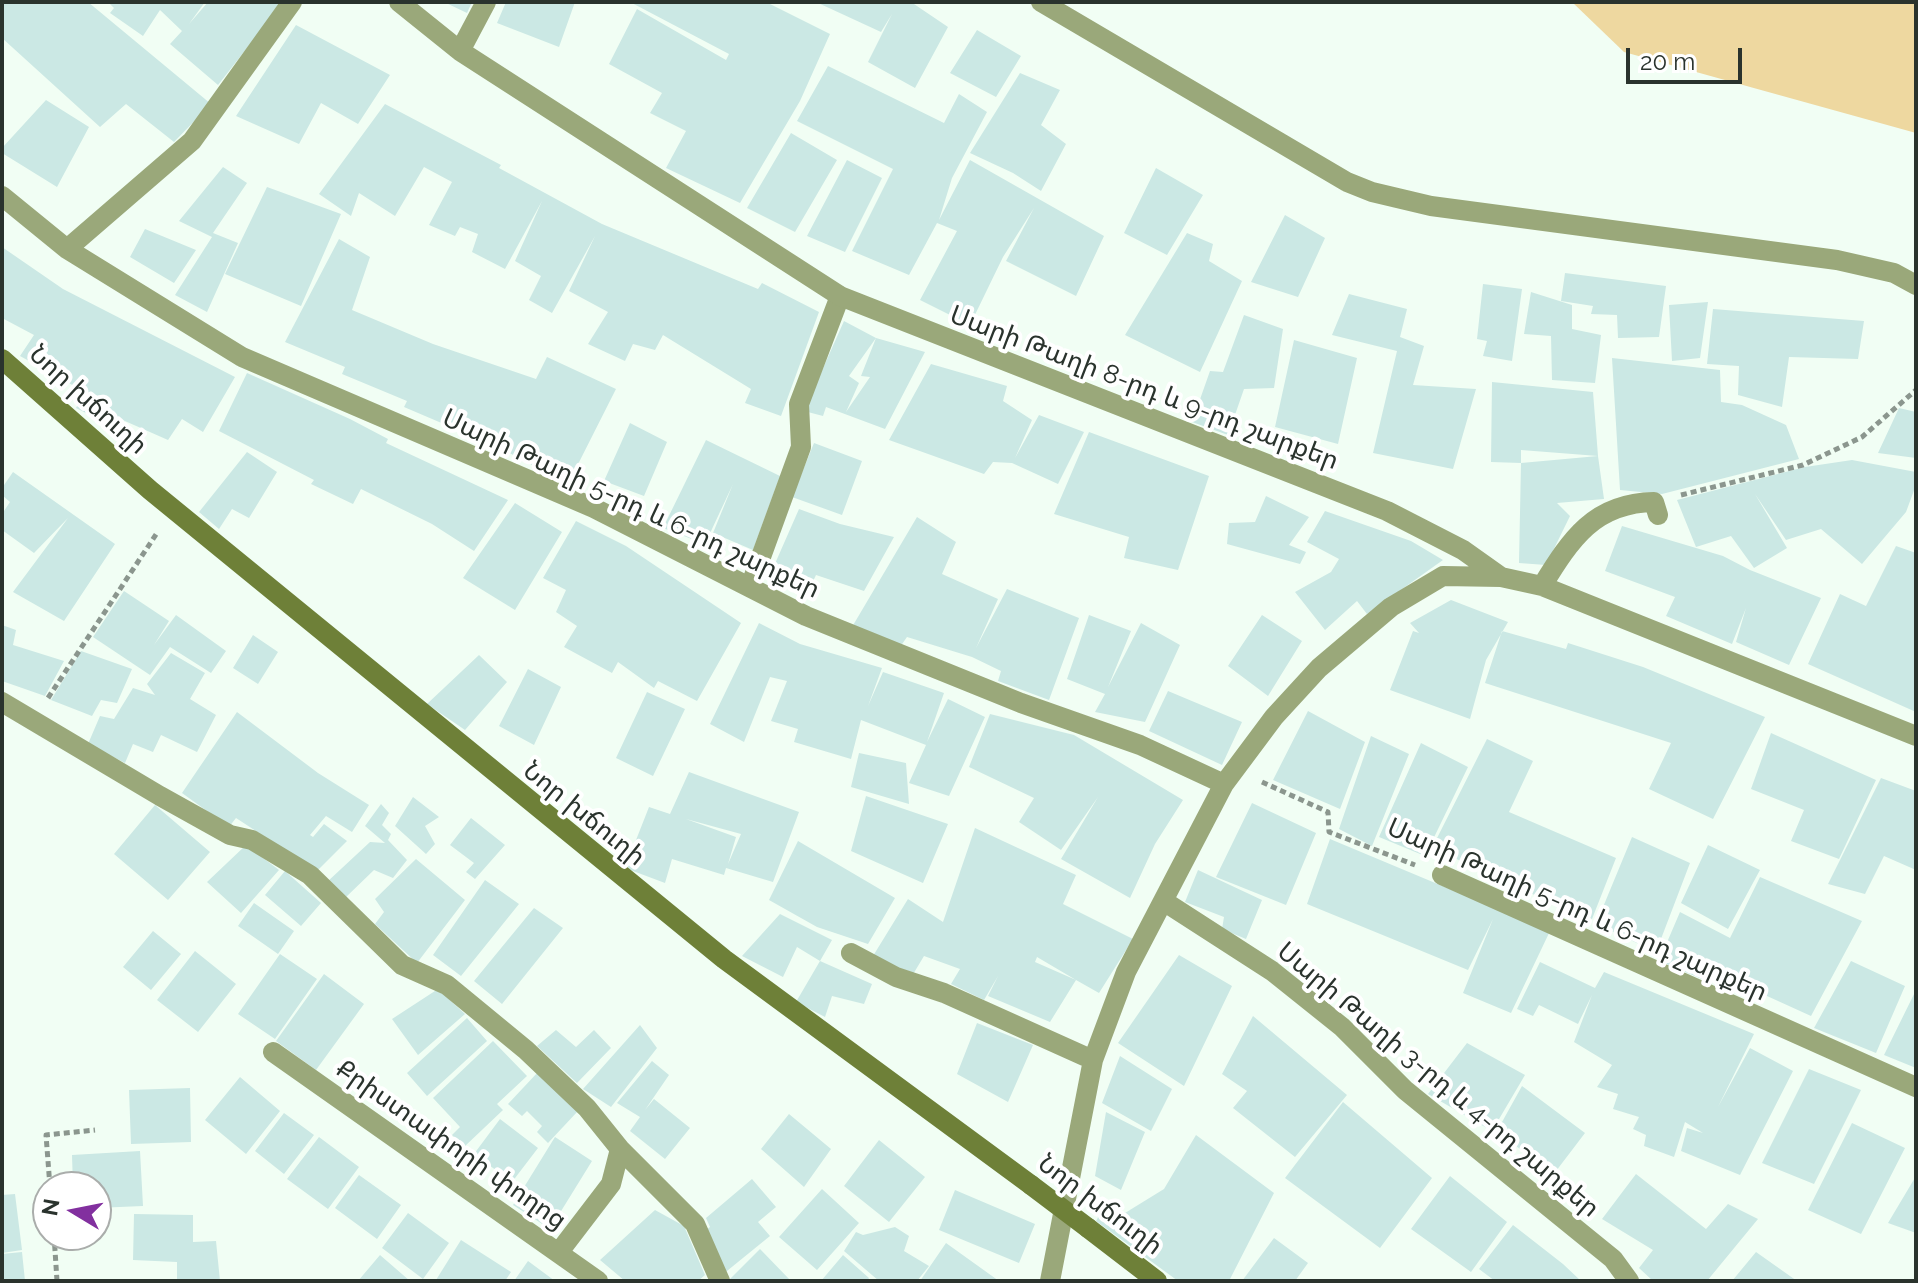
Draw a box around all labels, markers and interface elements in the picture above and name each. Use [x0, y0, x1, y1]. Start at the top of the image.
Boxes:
scale bar [1630, 32, 1746, 82]
text: 20 m [1640, 47, 1695, 76]
street label: Սարի Թաղի 8-րդ և 9-րդ շարքեր [945, 299, 1343, 477]
street label: Նոր խճուղի [23, 339, 153, 461]
street label: Սարի Թաղի 5-րդ և 6-րդ շարքեր [437, 403, 825, 605]
street label: Նոր խճուղի [517, 755, 651, 873]
street label: Սարի Թաղի 5-րդ և 6-րդ շարքեր [1382, 812, 1772, 1008]
street label: Սարի Թաղի 3-րդ և 4-րդ շարքեր [1270, 936, 1606, 1224]
street label: Քրիստափորի փողոց [330, 1054, 572, 1236]
street label: Նոր խճուղի [1031, 1148, 1169, 1262]
north arrow [32, 1171, 112, 1251]
text: N [36, 1197, 65, 1218]

